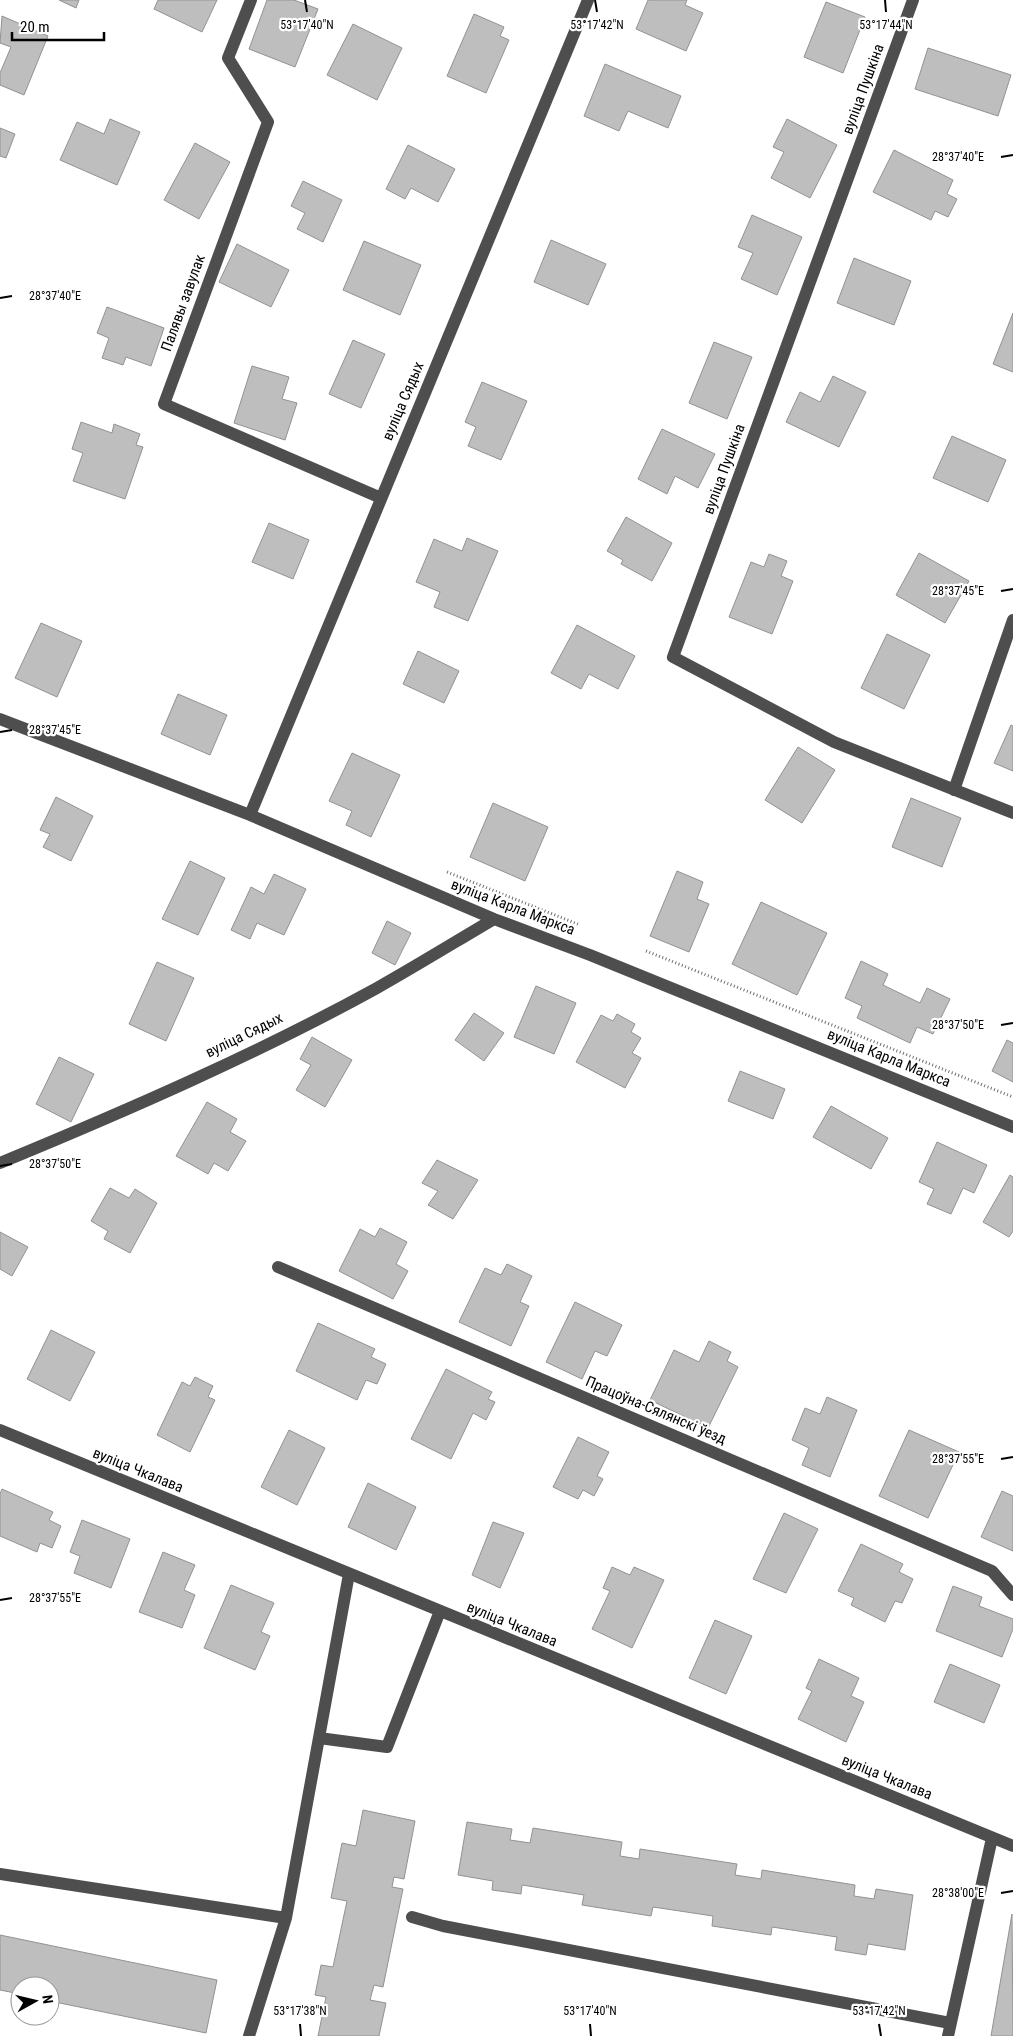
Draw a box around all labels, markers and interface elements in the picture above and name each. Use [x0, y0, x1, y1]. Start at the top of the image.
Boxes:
scale bar [12, 10, 105, 42]
text: 20 m [20, 18, 50, 36]
text: 53°17'40"N [280, 18, 334, 32]
text: 53°17'42"N [570, 18, 624, 32]
text: 53°17'44"N [859, 18, 913, 32]
street label: вуліца Пушкіна [838, 41, 888, 137]
text: 28°37'40"E [932, 150, 984, 164]
street label: Палявы завулак [157, 252, 209, 354]
text: 28°37'40"E [29, 289, 81, 303]
street label: вуліца Сядых [378, 359, 428, 443]
street label: вуліца Пушкіна [699, 421, 749, 517]
text: 28°37'45"E [932, 584, 984, 598]
text: 28°37'45"E [29, 723, 81, 737]
street label: вуліца Карла Маркса [448, 875, 578, 939]
street label: вуліца Сядых [202, 1008, 286, 1061]
text: 28°37'50"E [932, 1018, 984, 1032]
street label: вуліца Карла Маркса [825, 1025, 953, 1091]
text: 28°37'50"E [29, 1157, 81, 1171]
street label: Працоўна-Сялянскі ўезд [583, 1372, 729, 1448]
street label: вуліца Чкалава [90, 1444, 186, 1496]
text: 28°37'55"E [932, 1452, 984, 1466]
text: 28°37'55"E [29, 1591, 81, 1605]
street label: вуліца Чкалава [464, 1598, 560, 1650]
street label: вуліца Чкалава [839, 1751, 935, 1803]
text: 28°38'00"E [932, 1886, 984, 1900]
north arrow [10, 1976, 60, 2026]
text: N [39, 1994, 56, 2005]
text: 53°17'38"N [273, 2004, 327, 2018]
text: 53°17'40"N [563, 2004, 617, 2018]
text: 53°17'42"N [852, 2004, 906, 2018]

